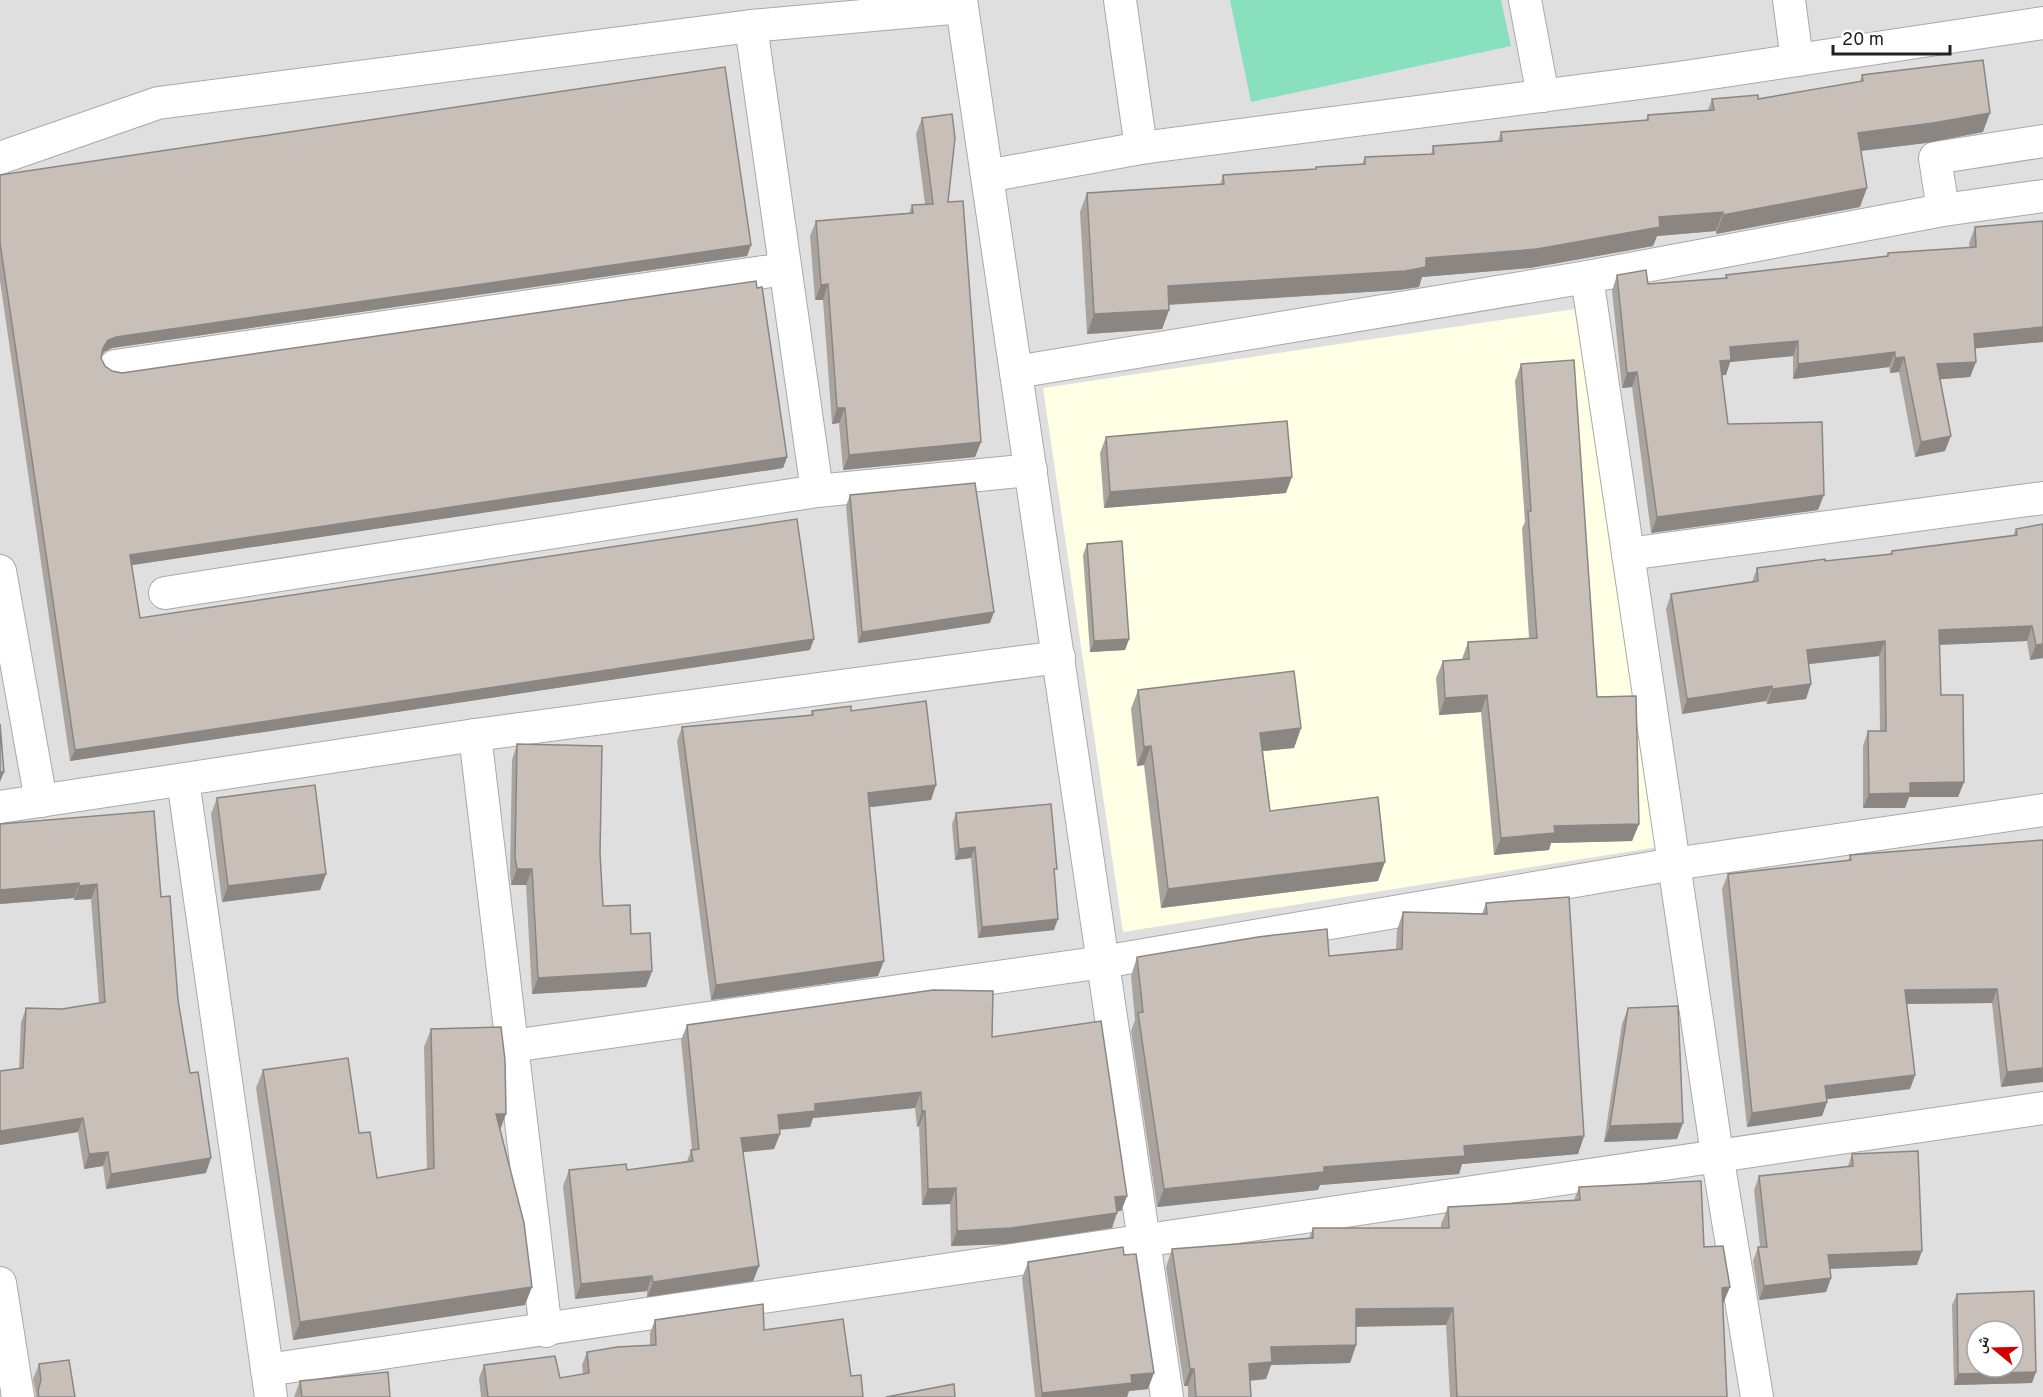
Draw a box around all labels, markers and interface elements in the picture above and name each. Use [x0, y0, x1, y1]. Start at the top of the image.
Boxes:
scale bar [1833, 18, 1950, 56]
text: 20 m [1842, 29, 1884, 52]
north arrow [1965, 1319, 2025, 1379]
text: ش [1970, 1333, 1995, 1356]

